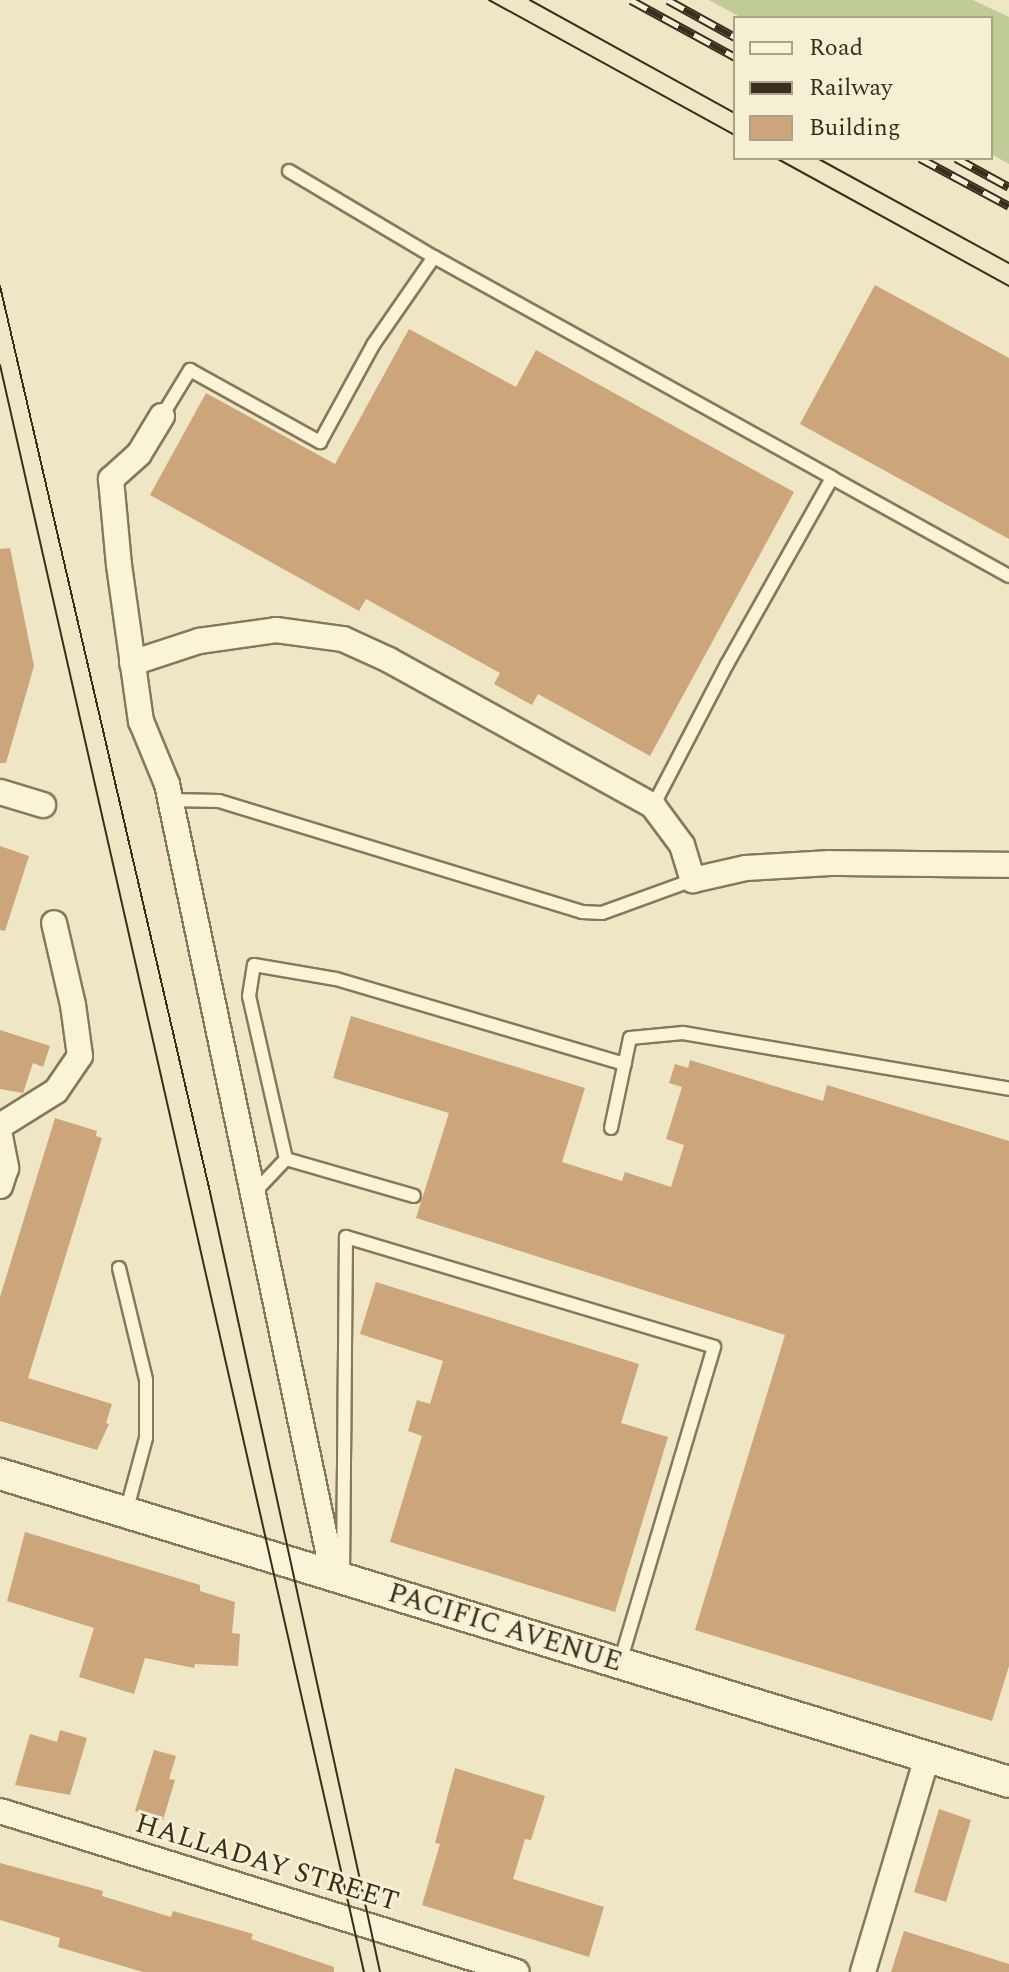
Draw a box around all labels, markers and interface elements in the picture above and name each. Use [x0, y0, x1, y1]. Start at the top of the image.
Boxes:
legend [733, 16, 993, 160]
text: Road [809, 30, 863, 66]
text: Railway [809, 70, 893, 106]
text: Building [809, 110, 901, 146]
street label: PACIFIC AVENUE [384, 1576, 626, 1680]
street label: HALLADAY STREET [131, 1807, 403, 1919]

